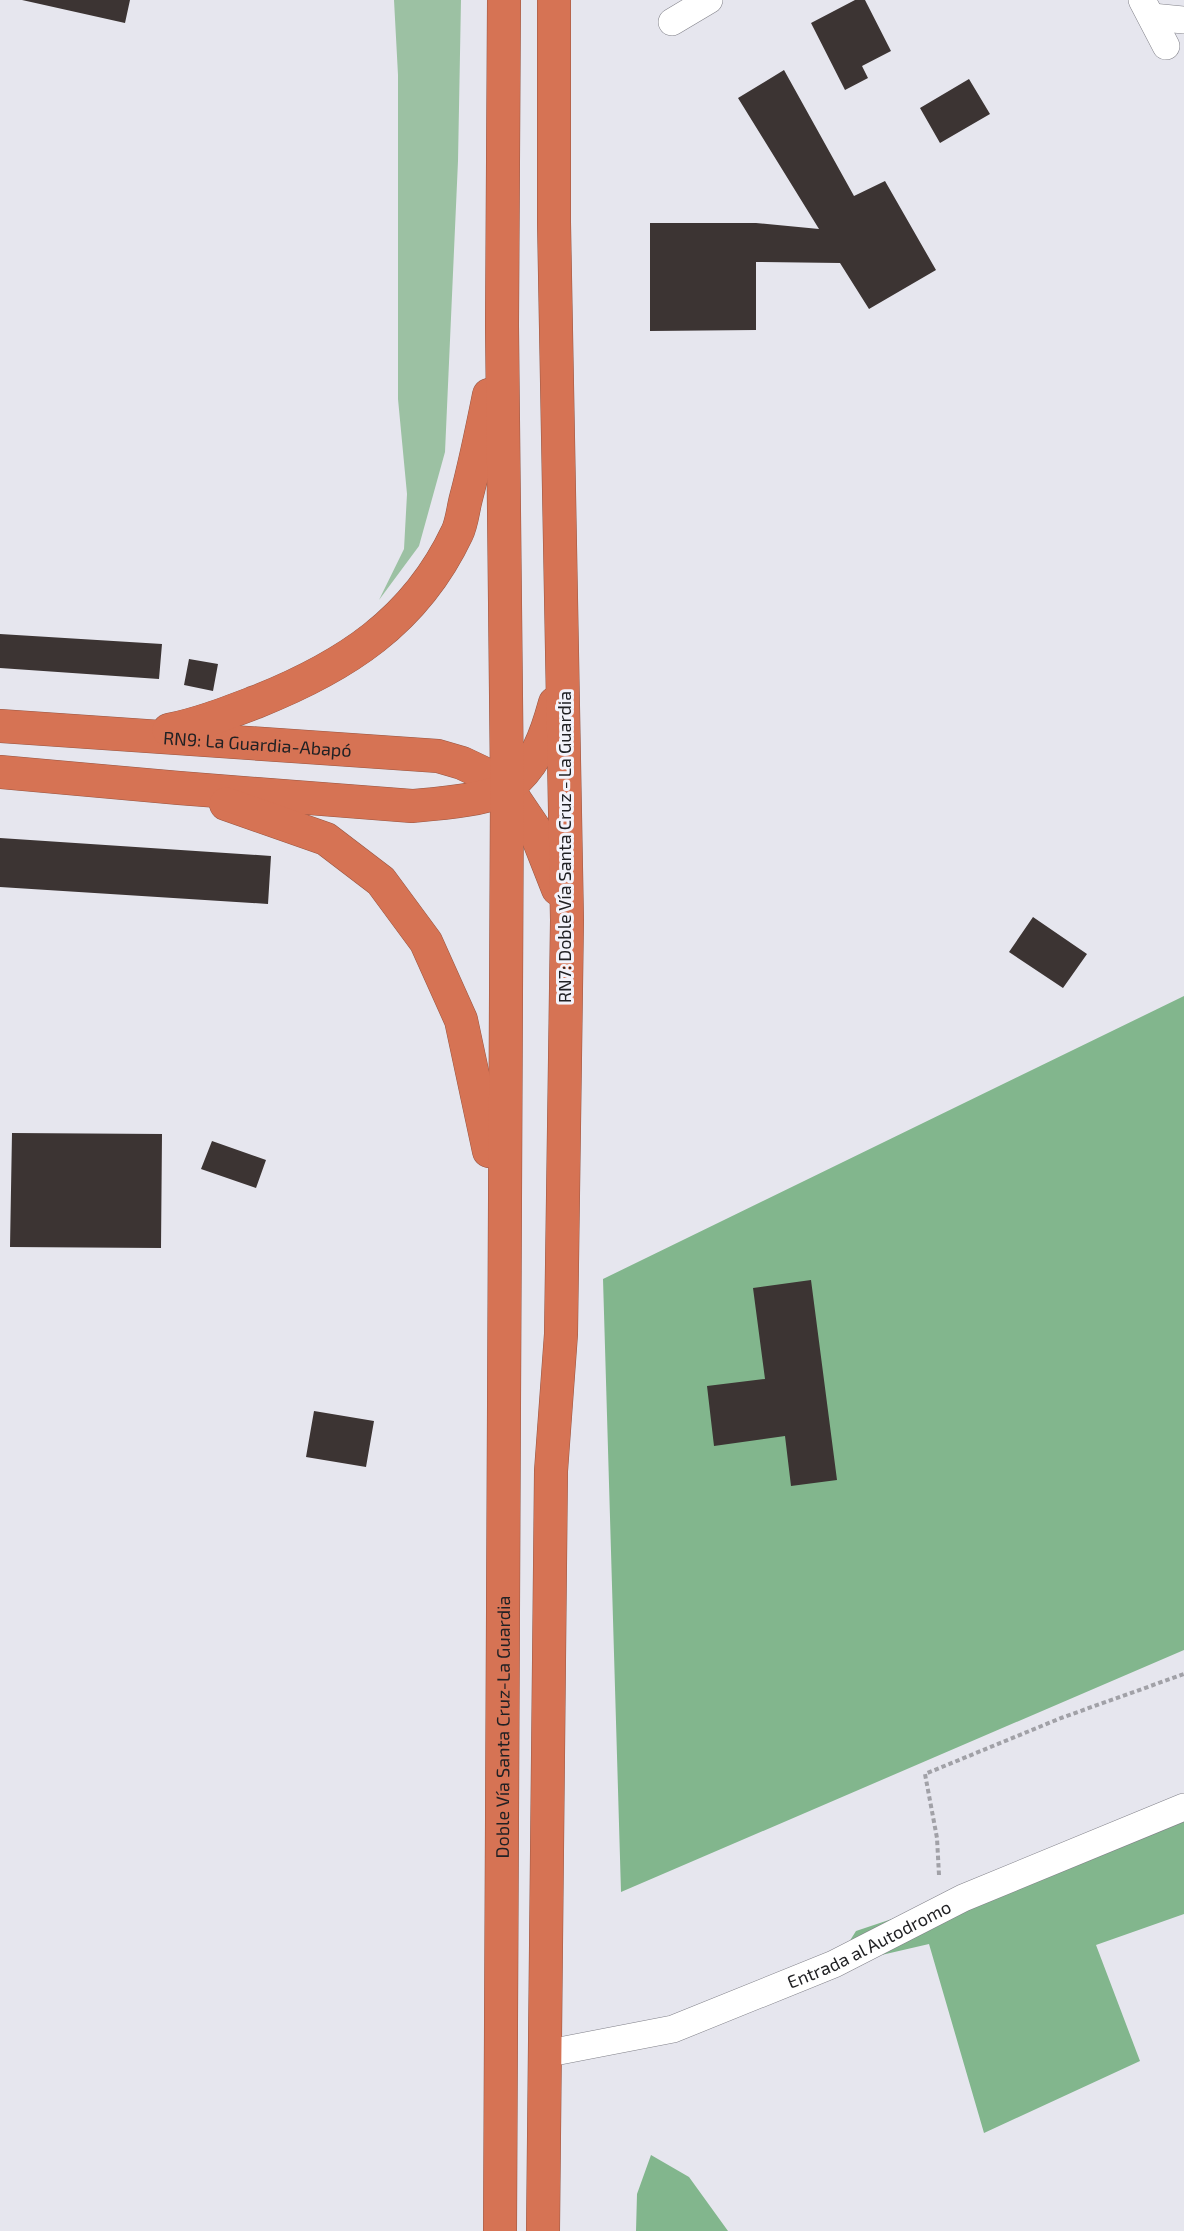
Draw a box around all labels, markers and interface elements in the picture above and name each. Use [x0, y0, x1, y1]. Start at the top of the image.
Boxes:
street label: RN7: Doble Vía Santa Cruz - La Guardia [553, 691, 575, 1003]
street label: RN9: La Guardia-Abapó [162, 726, 352, 761]
street label: Doble Vía Santa Cruz-La Guardia [491, 1596, 514, 1858]
street label: Entrada al Autodromo [784, 1895, 954, 1993]

